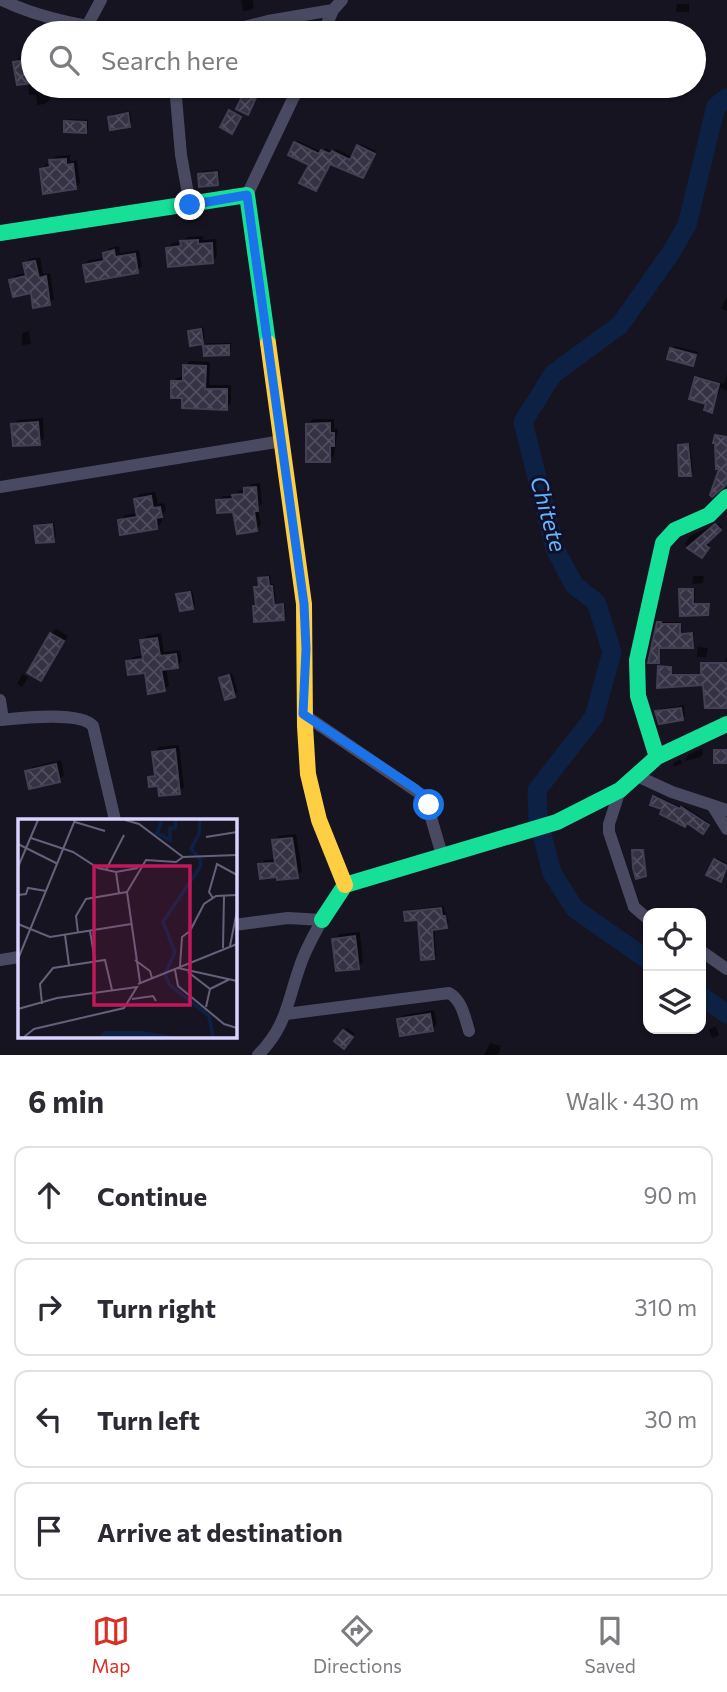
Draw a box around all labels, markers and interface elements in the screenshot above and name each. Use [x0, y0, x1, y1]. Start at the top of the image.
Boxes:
search box [21, 21, 706, 98]
icon: search [45, 41, 83, 79]
text: Search here [101, 44, 239, 75]
route end [174, 189, 205, 220]
water label: Chitete [525, 473, 573, 555]
route start [413, 789, 444, 820]
inset map [18, 819, 236, 1038]
map controls [643, 908, 706, 1034]
button: locate [643, 908, 706, 971]
button: layers [643, 971, 706, 1034]
text: 6 min [28, 1082, 104, 1119]
text: Walk · 430 m [566, 1087, 699, 1115]
icon: ahead [30, 1176, 68, 1214]
text: Continue [97, 1180, 207, 1211]
text: 90 m [644, 1181, 697, 1209]
icon: right [30, 1288, 68, 1326]
text: Turn right [97, 1292, 216, 1323]
text: 310 m [635, 1293, 697, 1321]
icon: left [30, 1400, 68, 1438]
text: Turn left [97, 1404, 200, 1435]
text: 30 m [644, 1405, 697, 1433]
icon: arrive [30, 1512, 68, 1550]
text: Arrive at destination [97, 1516, 343, 1547]
tab: Map [91, 1612, 130, 1677]
tab: Directions [313, 1612, 402, 1677]
tab: Saved [584, 1612, 636, 1677]

